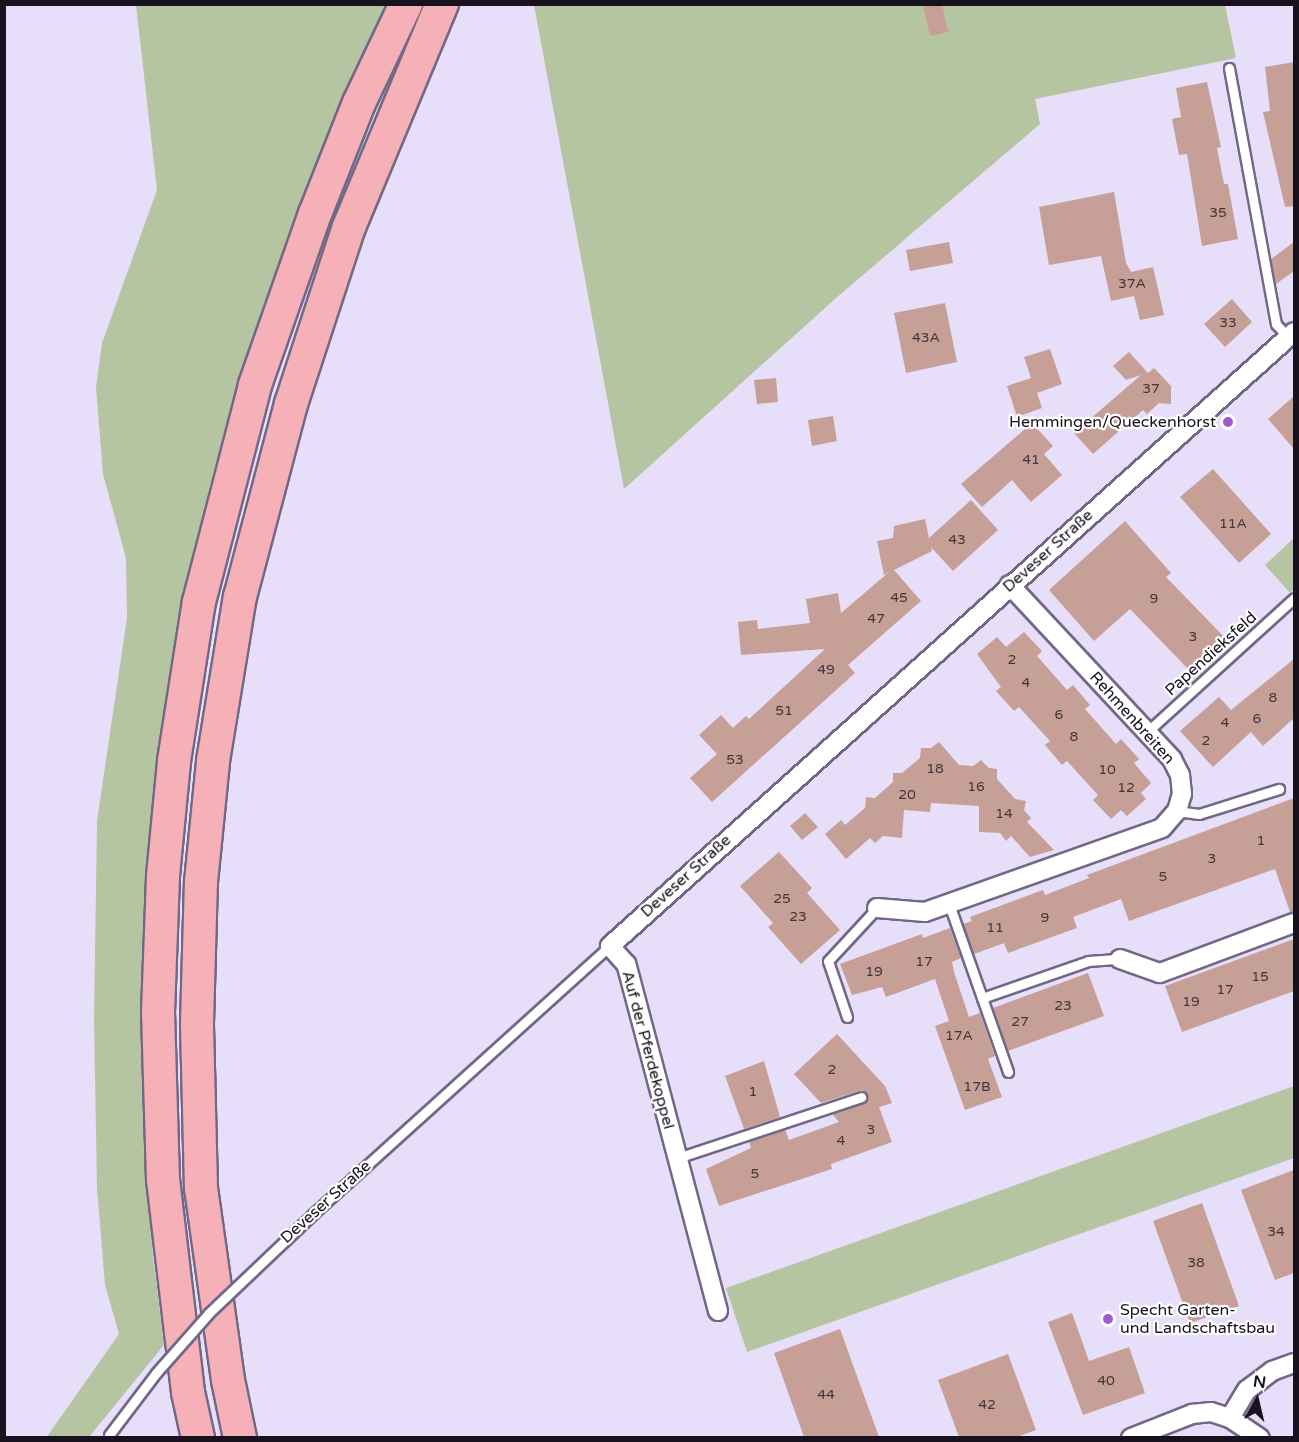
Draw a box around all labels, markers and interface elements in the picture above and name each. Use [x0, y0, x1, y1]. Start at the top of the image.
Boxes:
house number: 35 [1209, 205, 1227, 221]
house number: 37A [1118, 276, 1146, 292]
house number: 33 [1219, 315, 1237, 331]
house number: 43A [912, 330, 940, 346]
house number: 37 [1142, 381, 1160, 397]
place label: Hemmingen/Queckenhorst [1009, 412, 1216, 432]
marker: Hemmingen/Queckenhorst [1221, 415, 1235, 429]
house number: 41 [1022, 452, 1040, 468]
street label: Deveser Straße [999, 506, 1097, 596]
house number: 11A [1219, 516, 1247, 532]
house number: 43 [948, 532, 966, 548]
house number: 45 [890, 590, 908, 606]
house number: 9 [1150, 591, 1158, 607]
street label: Papendieksfeld [1161, 608, 1261, 700]
house number: 47 [867, 611, 885, 627]
house number: 3 [1189, 629, 1197, 645]
house number: 2 [1008, 652, 1016, 668]
house number: 49 [817, 662, 835, 678]
street label: Rehmenbreiten [1086, 668, 1178, 768]
house number: 4 [1022, 675, 1030, 691]
house number: 8 [1269, 690, 1277, 706]
house number: 51 [775, 703, 793, 719]
house number: 6 [1055, 707, 1063, 723]
house number: 6 [1253, 711, 1261, 727]
house number: 4 [1221, 715, 1229, 731]
house number: 8 [1070, 729, 1078, 745]
house number: 2 [1202, 733, 1210, 749]
house number: 53 [726, 752, 744, 768]
house number: 18 [926, 761, 944, 777]
house number: 10 [1098, 762, 1116, 778]
house number: 16 [967, 779, 985, 795]
house number: 12 [1117, 780, 1135, 796]
house number: 20 [898, 787, 916, 803]
house number: 14 [995, 806, 1013, 822]
street label: Deveser Straße [637, 831, 735, 921]
house number: 1 [1257, 833, 1265, 849]
house number: 3 [1208, 851, 1216, 867]
house number: 5 [1159, 869, 1167, 885]
house number: 25 [773, 891, 791, 907]
house number: 23 [789, 909, 807, 925]
house number: 9 [1041, 910, 1049, 926]
house number: 11 [986, 920, 1004, 936]
house number: 17 [915, 954, 933, 970]
house number: 19 [865, 964, 883, 980]
street label: Auf der Pferdekoppel [618, 969, 678, 1131]
house number: 15 [1251, 969, 1269, 985]
house number: 17 [1216, 982, 1234, 998]
house number: 19 [1182, 994, 1200, 1010]
house number: 23 [1054, 998, 1072, 1014]
house number: 27 [1011, 1014, 1029, 1030]
house number: 17A [945, 1028, 973, 1044]
house number: 2 [828, 1062, 836, 1078]
house number: 17B [963, 1079, 991, 1095]
house number: 1 [749, 1084, 757, 1100]
house number: 3 [867, 1122, 875, 1138]
house number: 4 [837, 1133, 845, 1149]
street label: Deveser Straße [277, 1157, 375, 1247]
house number: 5 [751, 1166, 759, 1182]
house number: 34 [1267, 1224, 1285, 1240]
house number: 38 [1187, 1255, 1205, 1271]
place label: Specht Garten- und Landschaftsbau [1120, 1300, 1275, 1338]
marker: Specht Garten- und Landschaftsbau [1101, 1312, 1115, 1326]
north arrow [1227, 1370, 1287, 1430]
text: N [1252, 1371, 1267, 1393]
house number: 40 [1097, 1373, 1115, 1389]
house number: 44 [817, 1387, 835, 1403]
house number: 42 [978, 1397, 996, 1413]

